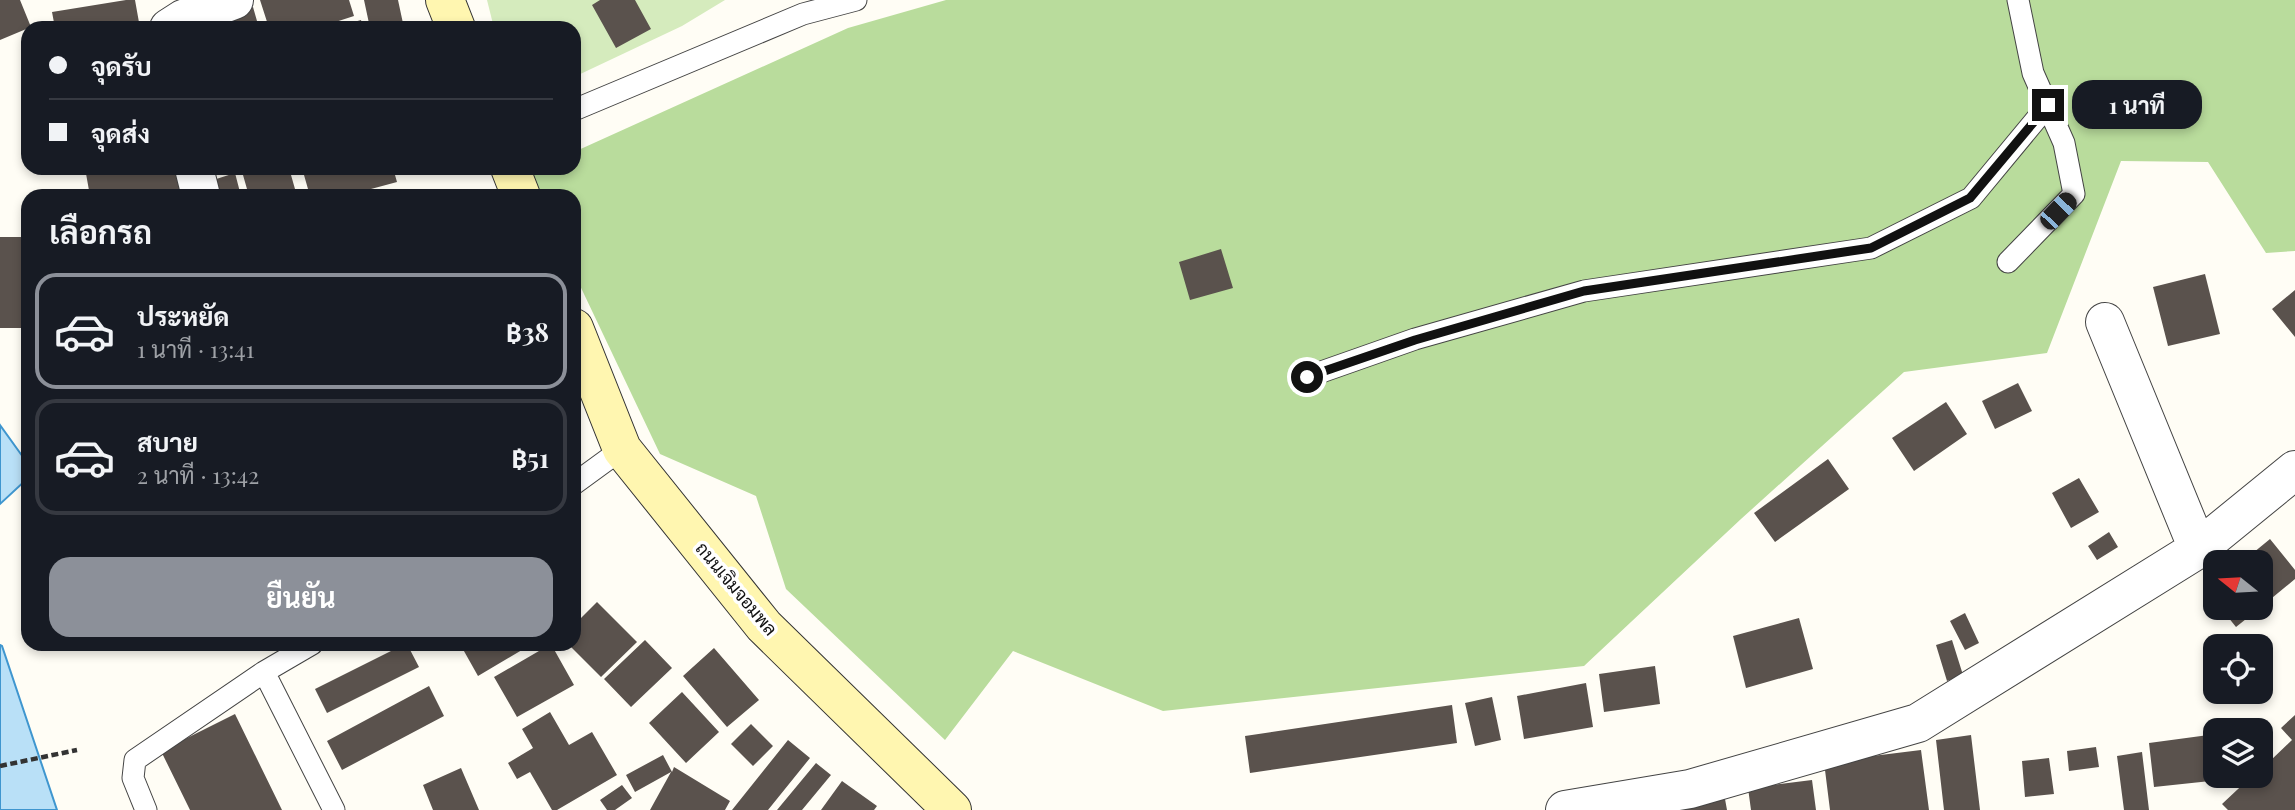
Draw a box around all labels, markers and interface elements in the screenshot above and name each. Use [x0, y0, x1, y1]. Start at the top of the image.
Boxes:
text: จุดรับ [91, 48, 152, 83]
callout: 1 นาที [2072, 80, 2202, 130]
route end [2032, 89, 2064, 121]
text: 1 นาที [2109, 89, 2165, 120]
text: จุดส่ง [91, 115, 150, 150]
car [2036, 189, 2081, 233]
text: เลือกรถ [49, 209, 152, 252]
text: ประหยัด [137, 298, 230, 333]
icon: car [53, 300, 116, 363]
text: ฿38 [506, 314, 549, 349]
text: 1 นาที · 13:41 [137, 333, 254, 364]
route start [1291, 361, 1323, 393]
text: สบาย [137, 424, 198, 459]
icon: car [53, 426, 116, 489]
text: ฿51 [511, 440, 549, 475]
text: 2 นาที · 13:42 [137, 459, 259, 490]
street label: ถนนเจิมจอมพล [691, 537, 783, 640]
north arrow [2203, 550, 2273, 620]
map controls [2203, 550, 2273, 788]
button: ยืนยัน [49, 557, 553, 637]
button: locate [2203, 634, 2273, 704]
button: layers [2203, 718, 2273, 788]

